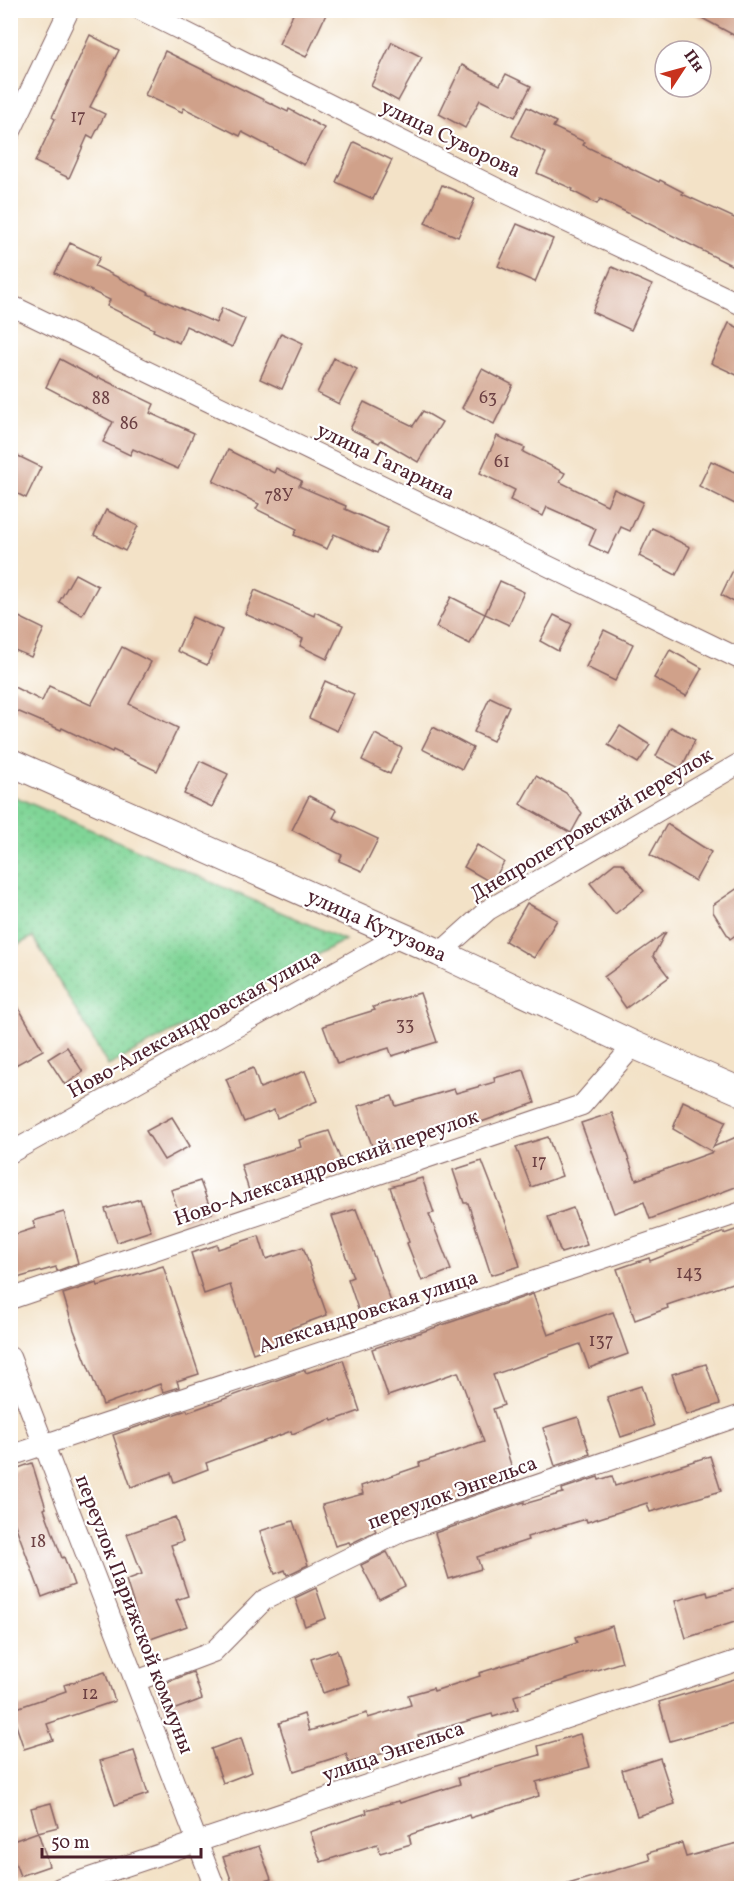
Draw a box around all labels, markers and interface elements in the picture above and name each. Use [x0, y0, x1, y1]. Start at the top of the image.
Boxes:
north arrow [653, 39, 713, 99]
text: Пн [678, 46, 709, 77]
street label: улица Суворова [375, 93, 525, 186]
house number: 17 [70, 105, 86, 130]
house number: 63 [479, 386, 497, 411]
house number: 88 [92, 387, 110, 412]
house number: 86 [120, 412, 138, 437]
street label: улица Гагарина [311, 416, 459, 508]
house number: 61 [494, 450, 510, 475]
house number: 78У [264, 484, 294, 509]
street label: Днепропетровский переулок [465, 741, 719, 909]
street label: улица Кутузова [302, 883, 451, 970]
street label: Ново-Александровская улица [63, 942, 327, 1106]
house number: 33 [396, 1013, 414, 1038]
street label: Ново-Александровский переулок [170, 1103, 483, 1234]
house number: 17 [531, 1150, 547, 1175]
house number: 143 [676, 1261, 702, 1286]
street label: Александровская улица [255, 1263, 482, 1362]
house number: 137 [589, 1329, 613, 1354]
street label: переулок Энгельса [364, 1449, 541, 1538]
street label: переулок Парижской коммуны [67, 1471, 200, 1758]
house number: 18 [30, 1530, 46, 1555]
house number: 12 [82, 1682, 98, 1707]
street label: улица Энгельса [318, 1714, 469, 1790]
scale bar [42, 1821, 201, 1859]
text: 50 m [51, 1831, 90, 1856]

